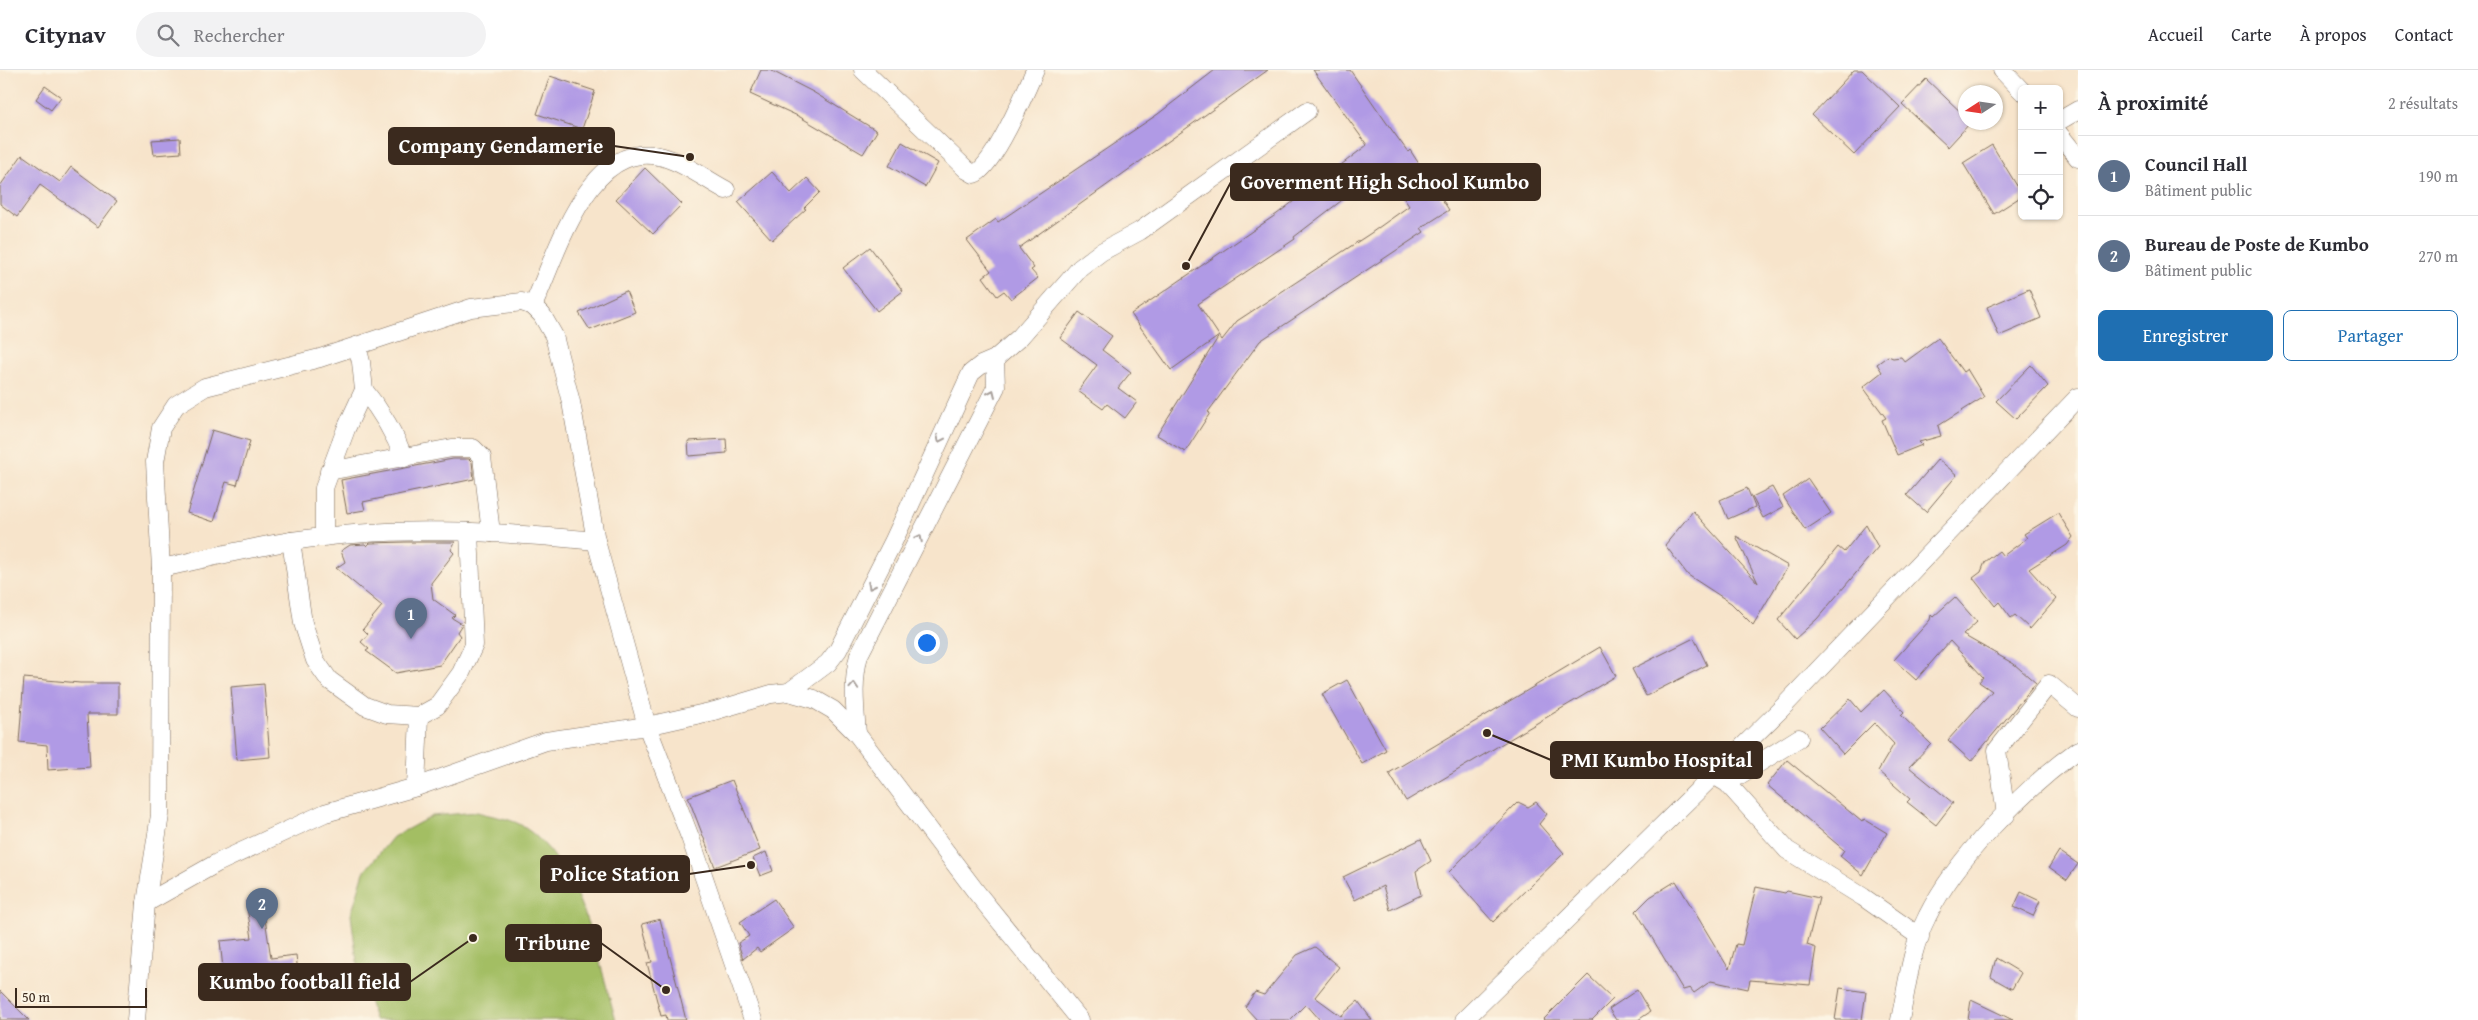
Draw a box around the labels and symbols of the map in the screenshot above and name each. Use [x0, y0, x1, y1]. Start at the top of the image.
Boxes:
north arrow [1958, 85, 2003, 130]
callout: Company Gendamerie [389, 128, 614, 164]
text: Company Gendamerie [399, 130, 603, 161]
callout: Goverment High School Kumbo [1231, 164, 1540, 200]
text: Goverment High School Kumbo [1241, 166, 1529, 197]
one-way arrow [986, 389, 997, 398]
one-way arrow [936, 434, 946, 443]
one-way arrow [913, 534, 923, 543]
one-way arrow [866, 581, 877, 590]
pin: 1 [395, 598, 427, 639]
your location [914, 630, 940, 656]
one-way arrow [848, 681, 859, 689]
callout: PMI Kumbo Hospital [1551, 742, 1762, 778]
text: PMI Kumbo Hospital [1562, 744, 1753, 775]
callout: Police Station [541, 856, 689, 892]
text: Police Station [551, 858, 680, 889]
pin: 2 [246, 888, 278, 929]
callout: Tribune [506, 925, 601, 961]
text: Tribune [516, 927, 590, 958]
callout: Kumbo football field [199, 964, 410, 1000]
text: Kumbo football field [210, 966, 400, 997]
scale bar [15, 985, 148, 1008]

